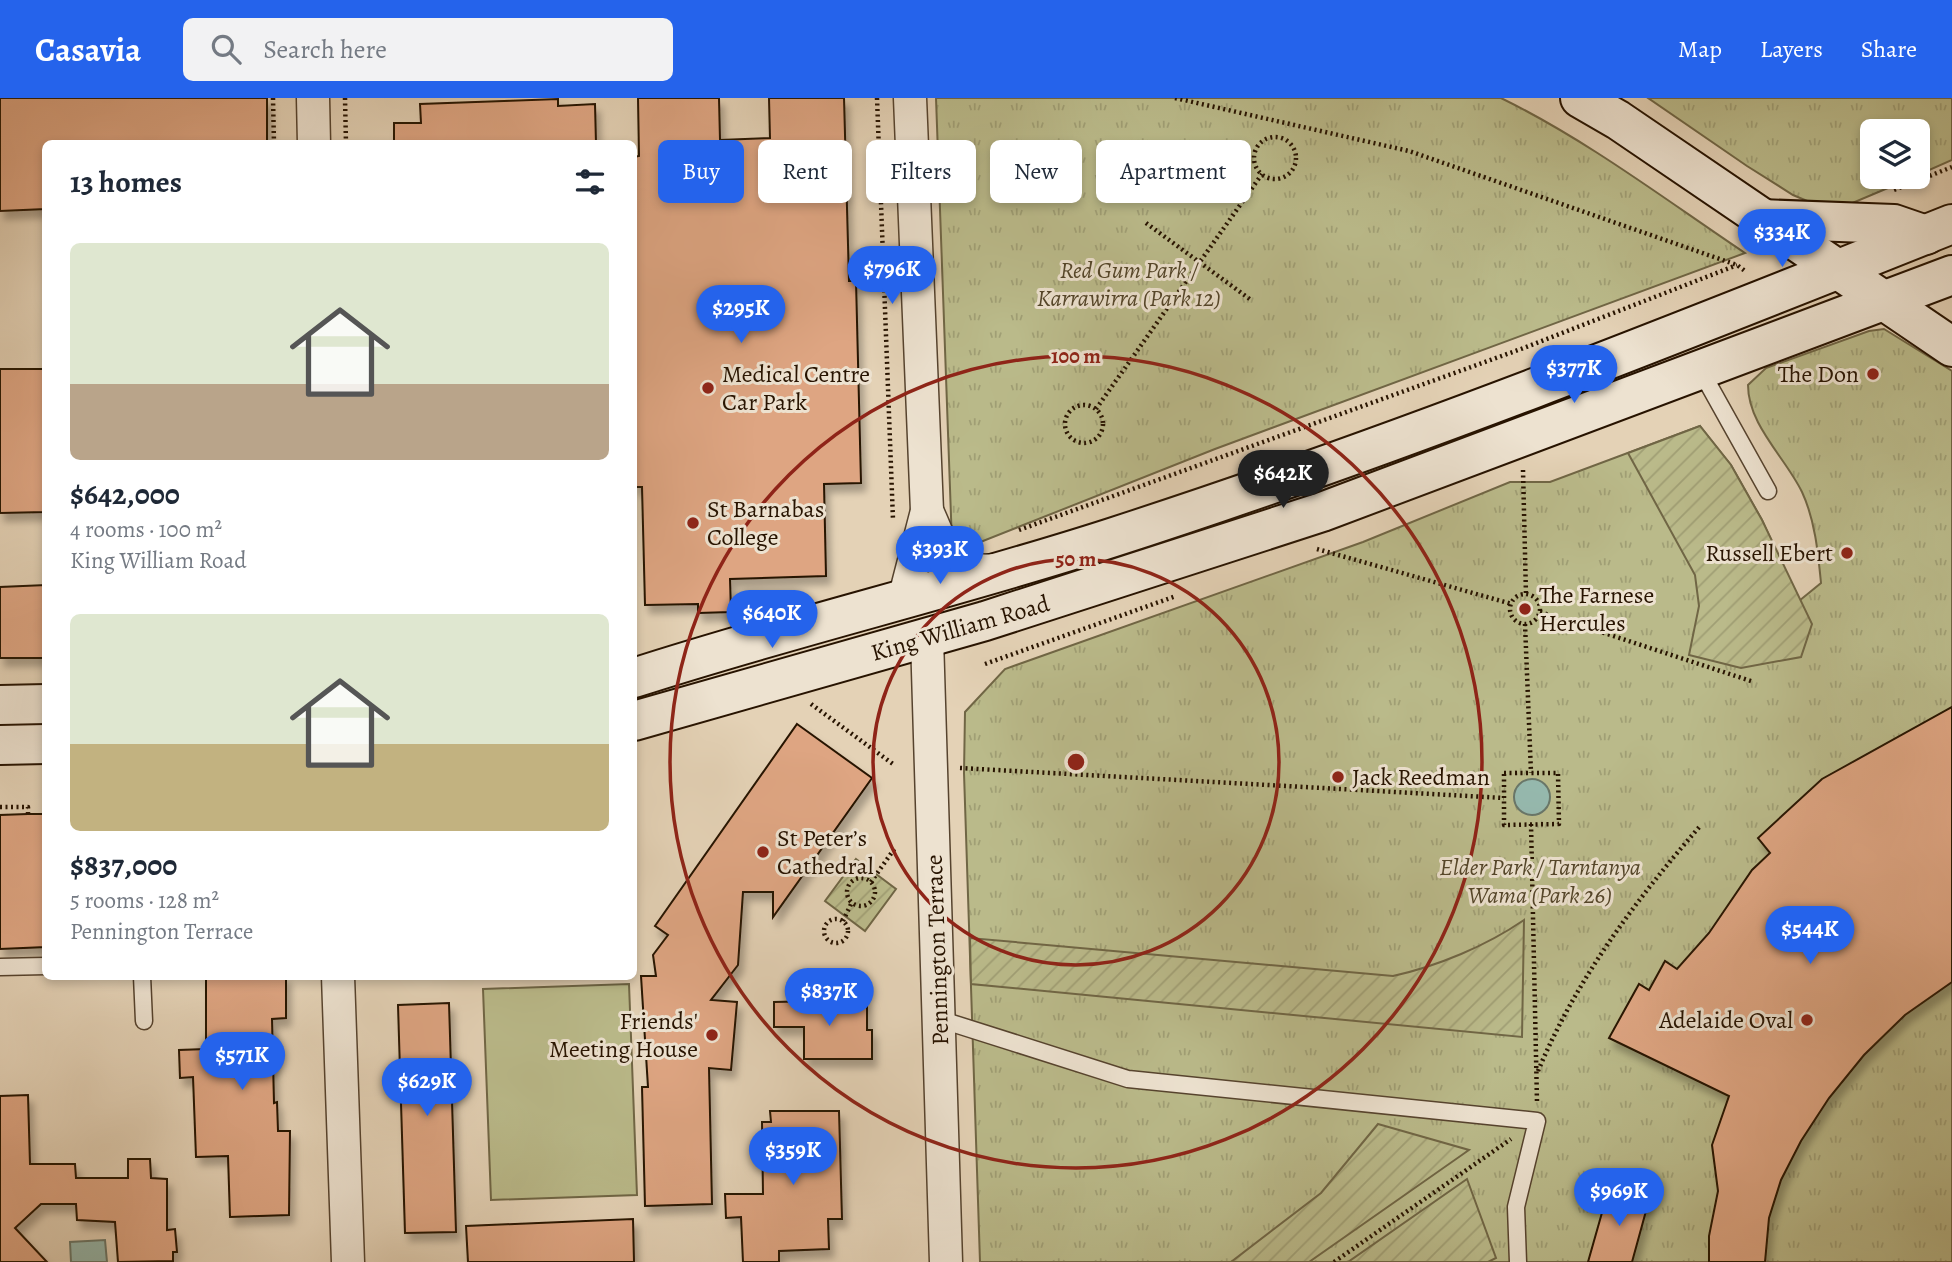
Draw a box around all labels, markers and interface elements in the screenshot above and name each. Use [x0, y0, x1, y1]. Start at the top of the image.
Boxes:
search box [183, 18, 673, 81]
text: Casavia [35, 27, 141, 72]
icon: search [207, 30, 245, 68]
text: Search here [263, 32, 387, 67]
text: Map [1678, 33, 1722, 65]
text: Layers [1760, 33, 1823, 65]
text: Share [1861, 33, 1917, 65]
map controls [1860, 119, 1930, 189]
button: layers [1860, 119, 1930, 189]
chip: Buy [658, 140, 744, 203]
chip: Rent [758, 140, 852, 203]
chip: Filters [866, 140, 976, 203]
chip: New [990, 140, 1082, 203]
chip: Apartment [1096, 140, 1251, 203]
text: 13 homes [70, 162, 182, 202]
icon: filters [571, 163, 609, 201]
pin: $334K [1733, 209, 1831, 269]
text: $334K [1754, 216, 1810, 247]
pin: $796K [843, 246, 941, 306]
text: $796K [863, 253, 921, 284]
park label: Red Gum Park / Karrawirra (Park 12) [1037, 254, 1221, 314]
pin: $295K [692, 286, 790, 345]
icon: home [277, 289, 403, 415]
text: $295K [712, 292, 770, 323]
text: 100 m [1051, 342, 1101, 370]
pin: $377K [1525, 345, 1623, 405]
text: $377K [1546, 352, 1602, 383]
place label: Medical Centre Car Park [722, 358, 870, 418]
place label: The Don [1778, 358, 1859, 390]
marker: The Don [1865, 366, 1881, 382]
marker: Medical Centre Car Park [700, 380, 716, 396]
pin: $642K [1234, 450, 1332, 510]
text: $642K [1254, 457, 1312, 488]
text: $642,000 [70, 474, 180, 514]
place label: St Barnabas College [707, 493, 824, 553]
text: 4 rooms · 100 m² [70, 514, 222, 545]
marker: St Barnabas College [685, 515, 701, 531]
pin: $393K [891, 526, 989, 586]
text: $393K [912, 533, 968, 564]
place label: Russell Ebert [1705, 537, 1833, 569]
text: King William Road [70, 545, 247, 576]
text: 50 m [1056, 545, 1097, 573]
marker: Russell Ebert [1839, 545, 1855, 561]
place label: The Farnese Hercules [1539, 579, 1654, 639]
street label: King William Road [867, 587, 1053, 669]
pin: $640K [723, 590, 821, 650]
text: $640K [743, 597, 801, 628]
marker: The Farnese Hercules [1517, 601, 1533, 617]
icon: home [277, 660, 403, 786]
centre of rings [1064, 750, 1088, 774]
place label: Jack Reedman [1352, 761, 1490, 793]
marker: Jack Reedman [1330, 769, 1346, 785]
place label: St Peter’s Cathedral [777, 822, 874, 882]
marker: St Peter’s Cathedral [755, 844, 771, 860]
text: $837,000 [70, 845, 177, 885]
park label: Elder Park / Tarntanya Wama (Park 26) [1439, 851, 1641, 911]
street label: Pennington Terrace [918, 854, 956, 1046]
text: 5 rooms · 128 m² [70, 885, 219, 916]
pin: $544K [1761, 906, 1859, 966]
text: $544K [1781, 913, 1839, 944]
text: Pennington Terrace [70, 916, 253, 947]
pin: $837K [780, 968, 878, 1028]
text: $837K [801, 975, 857, 1006]
place label: Adelaide Oval [1658, 1004, 1793, 1036]
place label: Friends' Meeting House [549, 1005, 698, 1065]
marker: Adelaide Oval [1799, 1012, 1815, 1028]
marker: Friends' Meeting House [704, 1027, 720, 1043]
pin: $571K [193, 1032, 291, 1092]
text: $571K [215, 1039, 269, 1070]
pin: $629K [378, 1058, 476, 1118]
text: $629K [398, 1065, 456, 1096]
pin: $359K [744, 1128, 842, 1187]
text: $359K [765, 1134, 821, 1165]
pin: $969K [1570, 1168, 1668, 1228]
text: $969K [1590, 1175, 1648, 1206]

